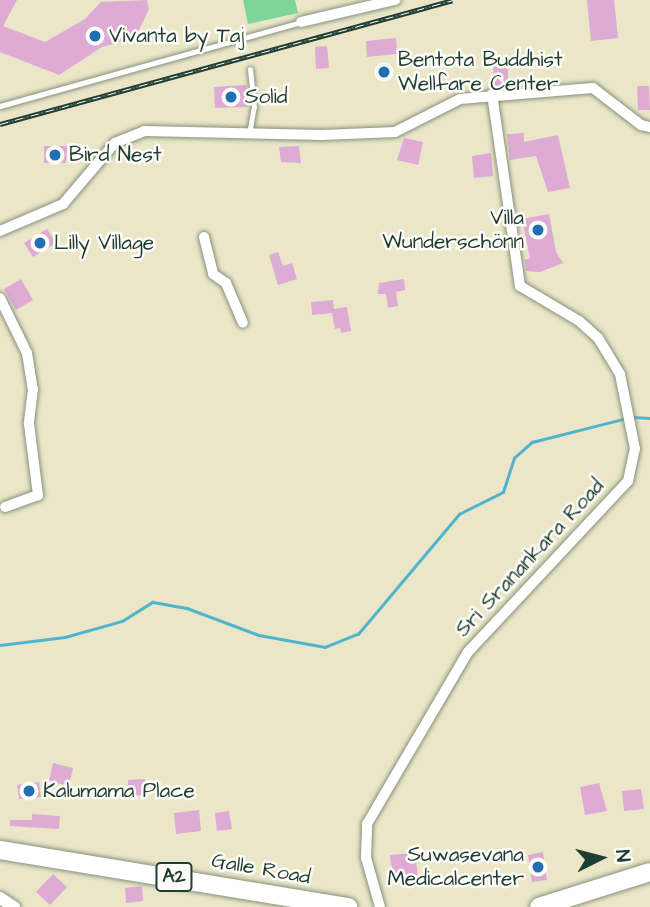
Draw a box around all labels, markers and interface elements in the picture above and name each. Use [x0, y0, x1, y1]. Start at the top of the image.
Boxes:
place label: Vivanta by Taj [109, 23, 244, 49]
marker: Vivanta by Taj [87, 28, 103, 44]
place label: Bentota Buddhist Wellfare Center [398, 47, 562, 97]
marker: Bentota Buddhist Wellfare Center [376, 64, 392, 80]
place label: Solid [245, 84, 288, 110]
marker: Solid [223, 89, 239, 105]
place label: Bird Nest [69, 142, 161, 168]
marker: Bird Nest [47, 147, 63, 163]
place label: Villa Wunderschönn [382, 205, 524, 255]
marker: Villa Wunderschönn [530, 222, 546, 238]
place label: Lilly Village [54, 230, 154, 256]
marker: Lilly Village [32, 235, 48, 251]
street label: Sri Sranankara Road [450, 474, 610, 642]
place label: Kalumama Place [43, 778, 195, 804]
marker: Kalumama Place [21, 783, 37, 799]
north arrow [566, 823, 636, 893]
place label: Suwasevana Medicalcenter [387, 842, 524, 892]
street label: Galle Road [210, 848, 312, 890]
text: N [608, 848, 636, 863]
marker: Suwasevana Medicalcenter [530, 859, 546, 875]
road number: A2 [155, 862, 193, 892]

